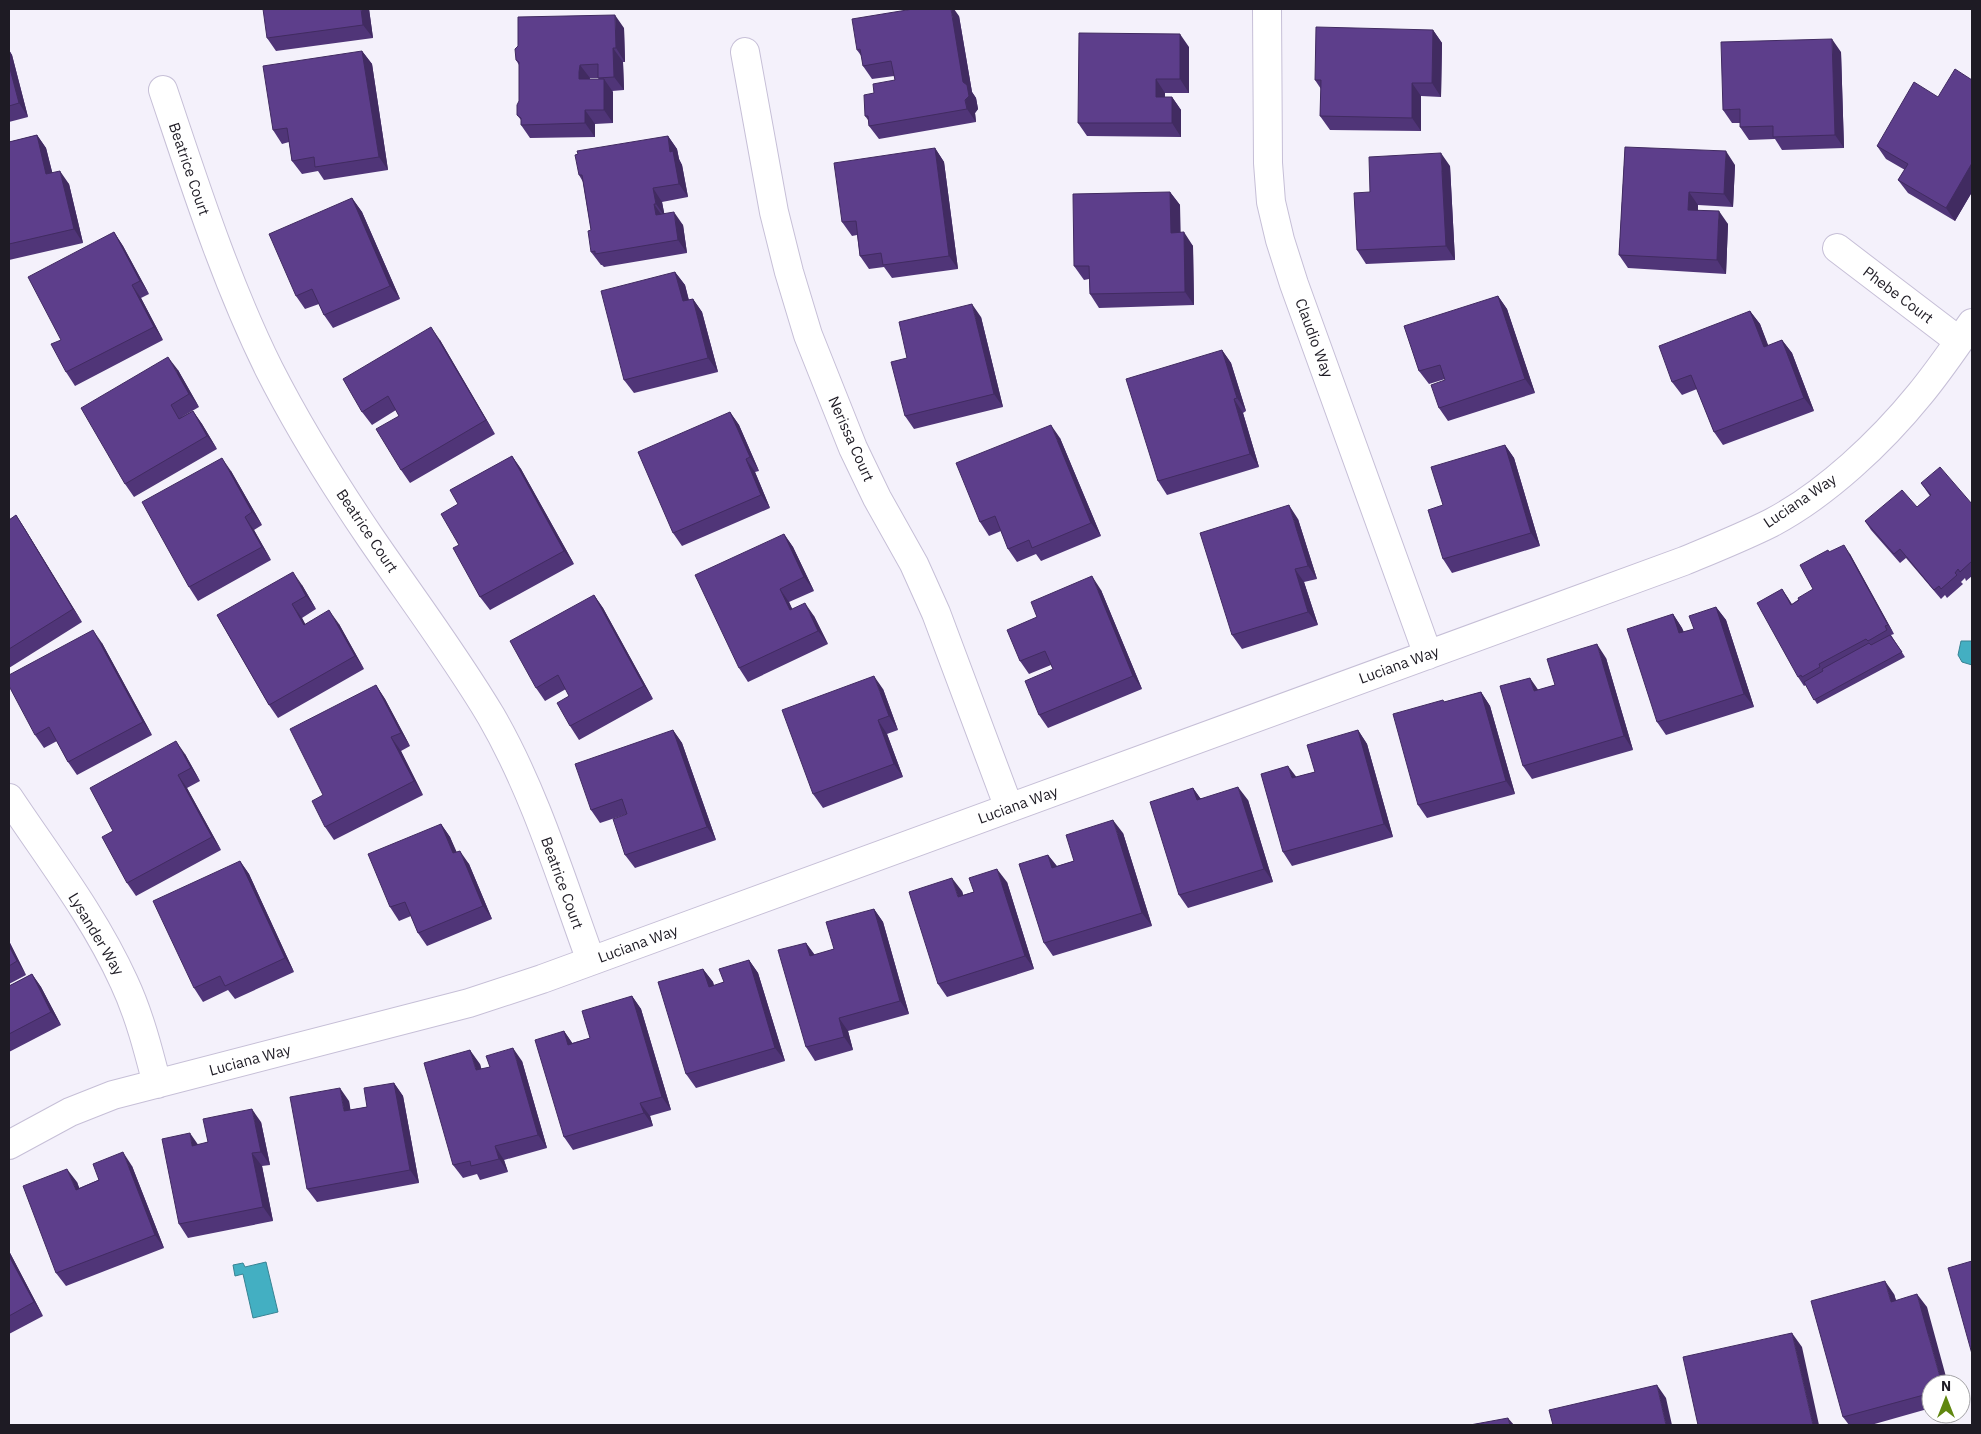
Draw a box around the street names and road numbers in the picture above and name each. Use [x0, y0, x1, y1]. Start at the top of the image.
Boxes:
street label: Beatrice Court [165, 120, 214, 218]
street label: Phebe Court [1859, 262, 1937, 327]
street label: Claudio Way [1291, 296, 1338, 381]
street label: Nerissa Court [824, 393, 879, 484]
street label: Luciana Way [1760, 469, 1840, 532]
street label: Beatrice Court [332, 485, 402, 576]
street label: Luciana Way [1356, 641, 1442, 688]
street label: Luciana Way [975, 781, 1061, 828]
street label: Beatrice Court [537, 834, 588, 932]
street label: Lysander Way [64, 889, 129, 979]
street label: Luciana Way [595, 920, 681, 967]
street label: Luciana Way [207, 1039, 293, 1080]

